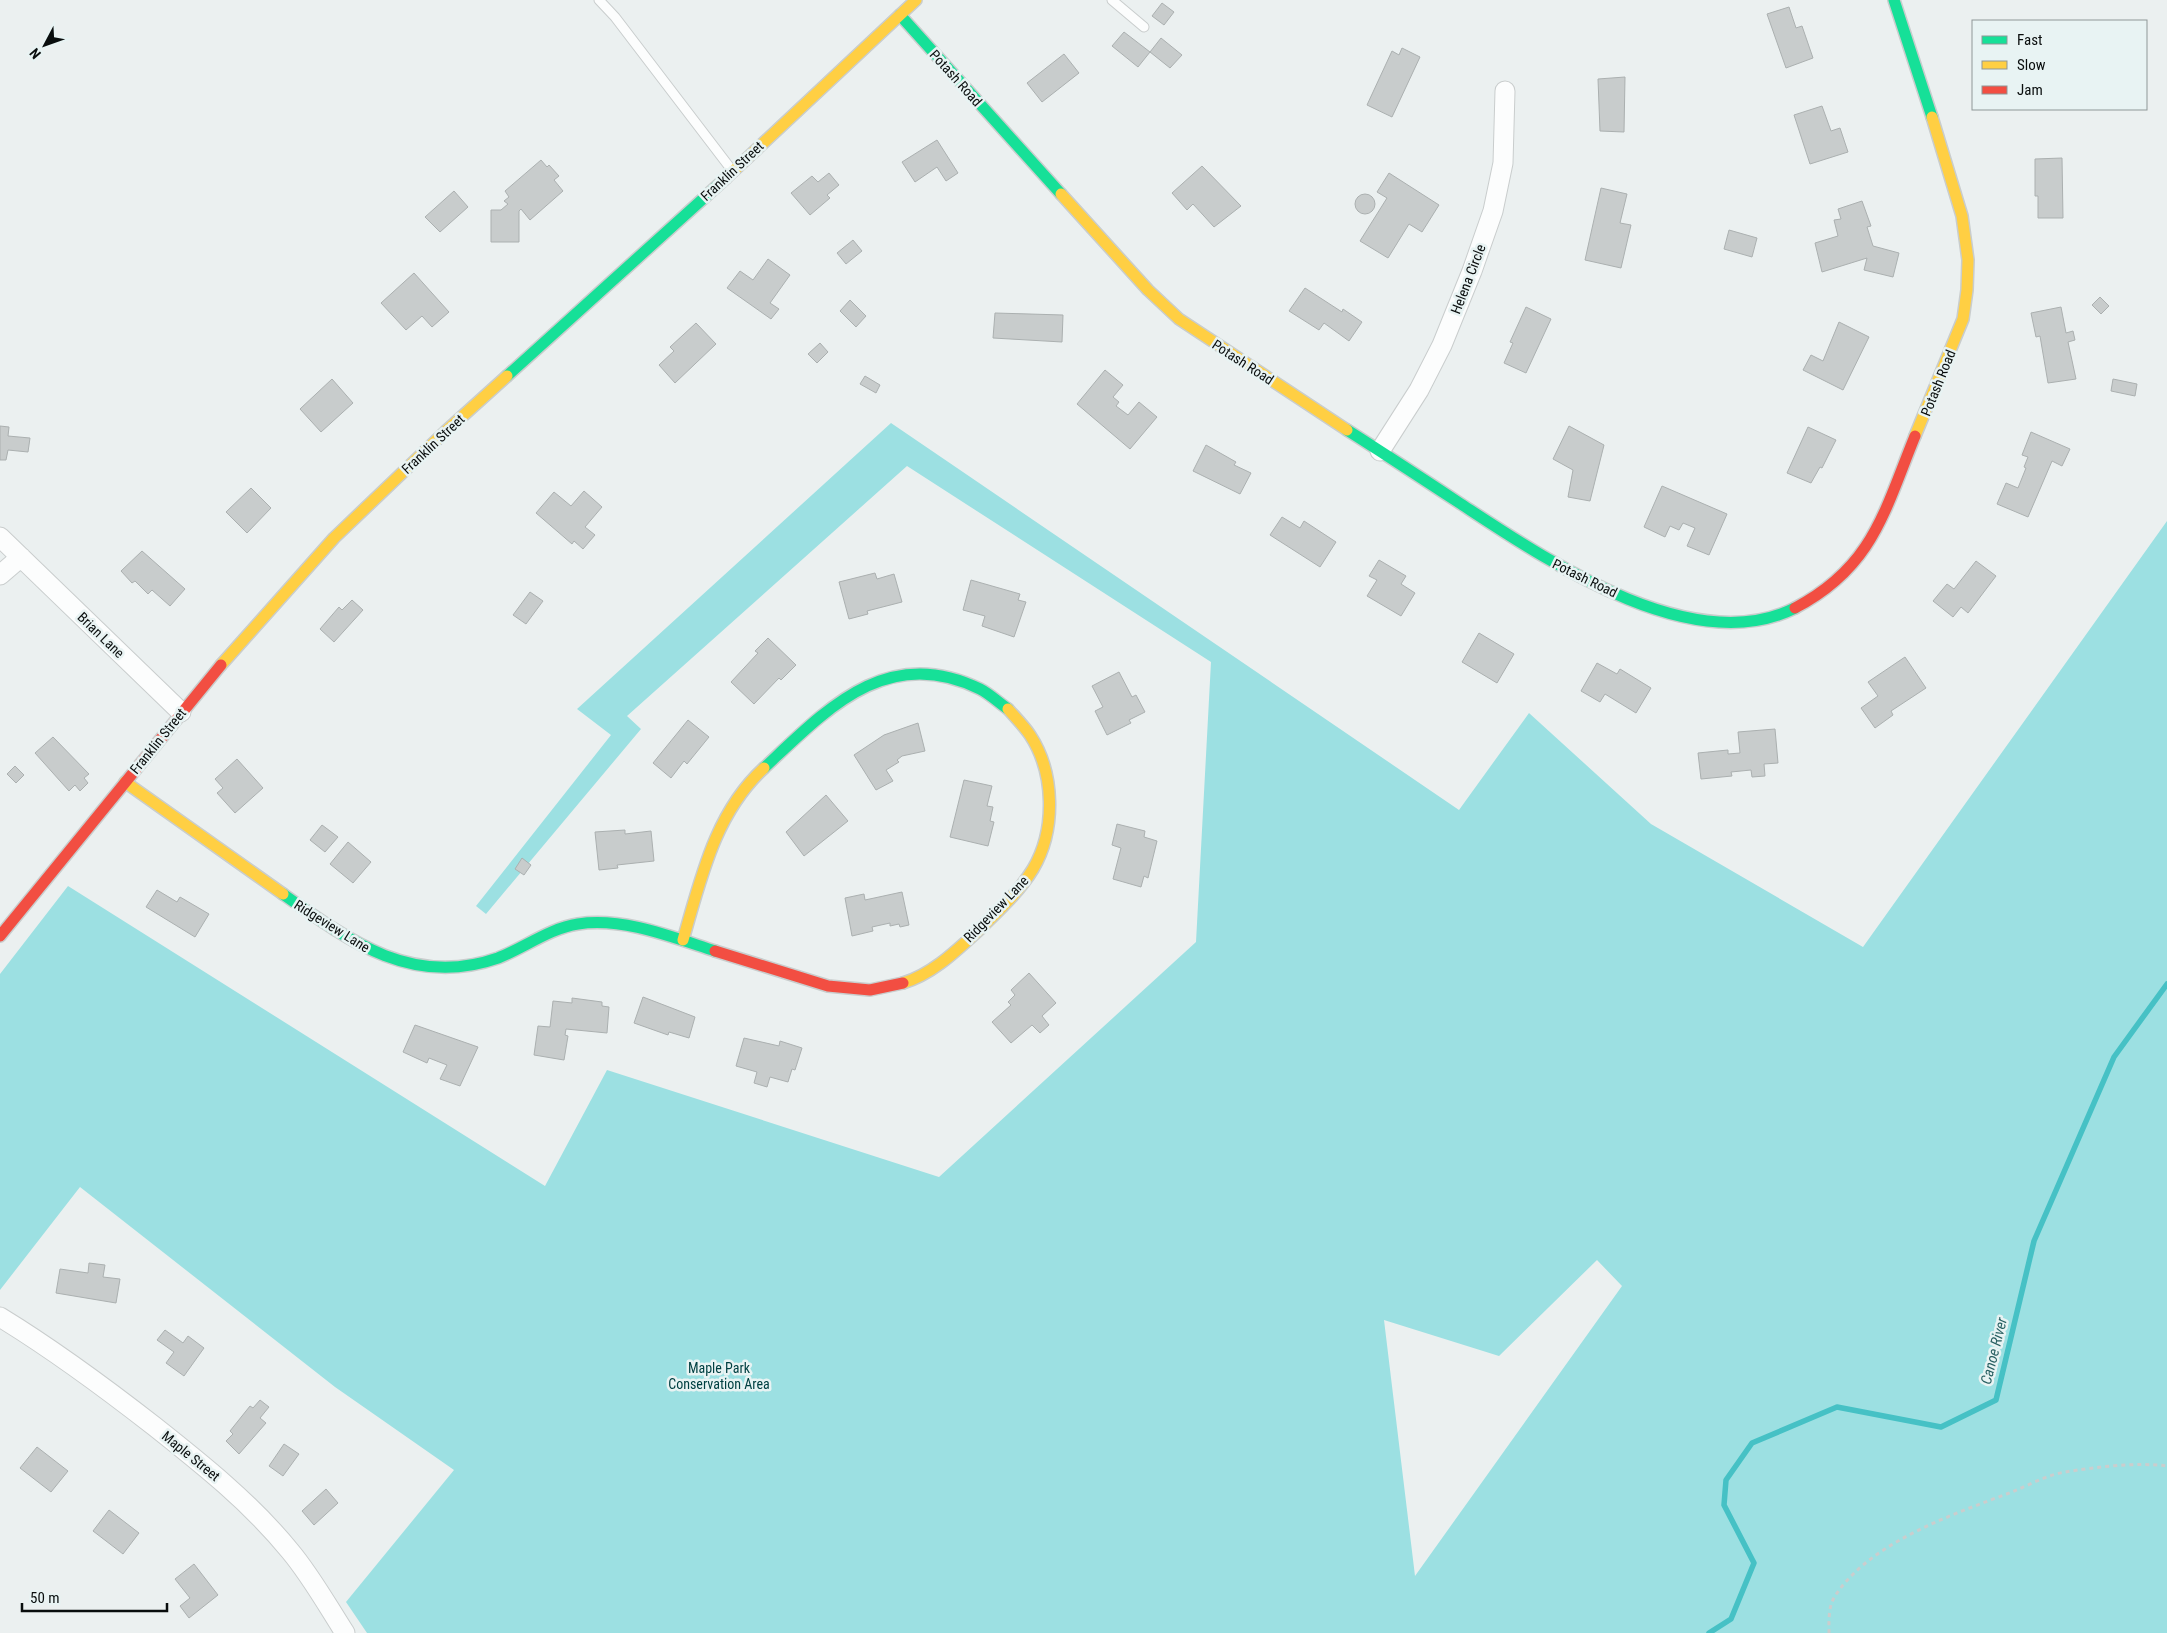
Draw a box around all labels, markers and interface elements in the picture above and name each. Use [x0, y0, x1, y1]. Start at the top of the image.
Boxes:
north arrow [20, 20, 70, 70]
legend [1972, 20, 2147, 110]
text: Fast [2017, 31, 2042, 49]
text: N [26, 45, 44, 62]
street label: Potash Road [927, 47, 985, 109]
text: Slow [2017, 56, 2046, 74]
text: Jam [2017, 81, 2043, 99]
street label: Franklin Street [697, 138, 767, 204]
street label: Helena Circle [1447, 242, 1489, 316]
street label: Potash Road [1209, 336, 1277, 388]
street label: Potash Road [1917, 348, 1959, 418]
street label: Franklin Street [398, 411, 468, 477]
street label: Potash Road [1550, 555, 1620, 601]
street label: Brian Lane [74, 609, 128, 661]
street label: Franklin Street [127, 705, 189, 777]
street label: Ridgeview Lane [960, 872, 1032, 945]
street label: Ridgeview Lane [291, 896, 373, 956]
water label: Canoe River [1977, 1315, 2011, 1386]
park label: Maple Park Conservation Area [668, 1360, 770, 1392]
street label: Maple Street [159, 1428, 223, 1484]
scale bar [22, 1580, 168, 1612]
text: 50 m [30, 1589, 60, 1607]

